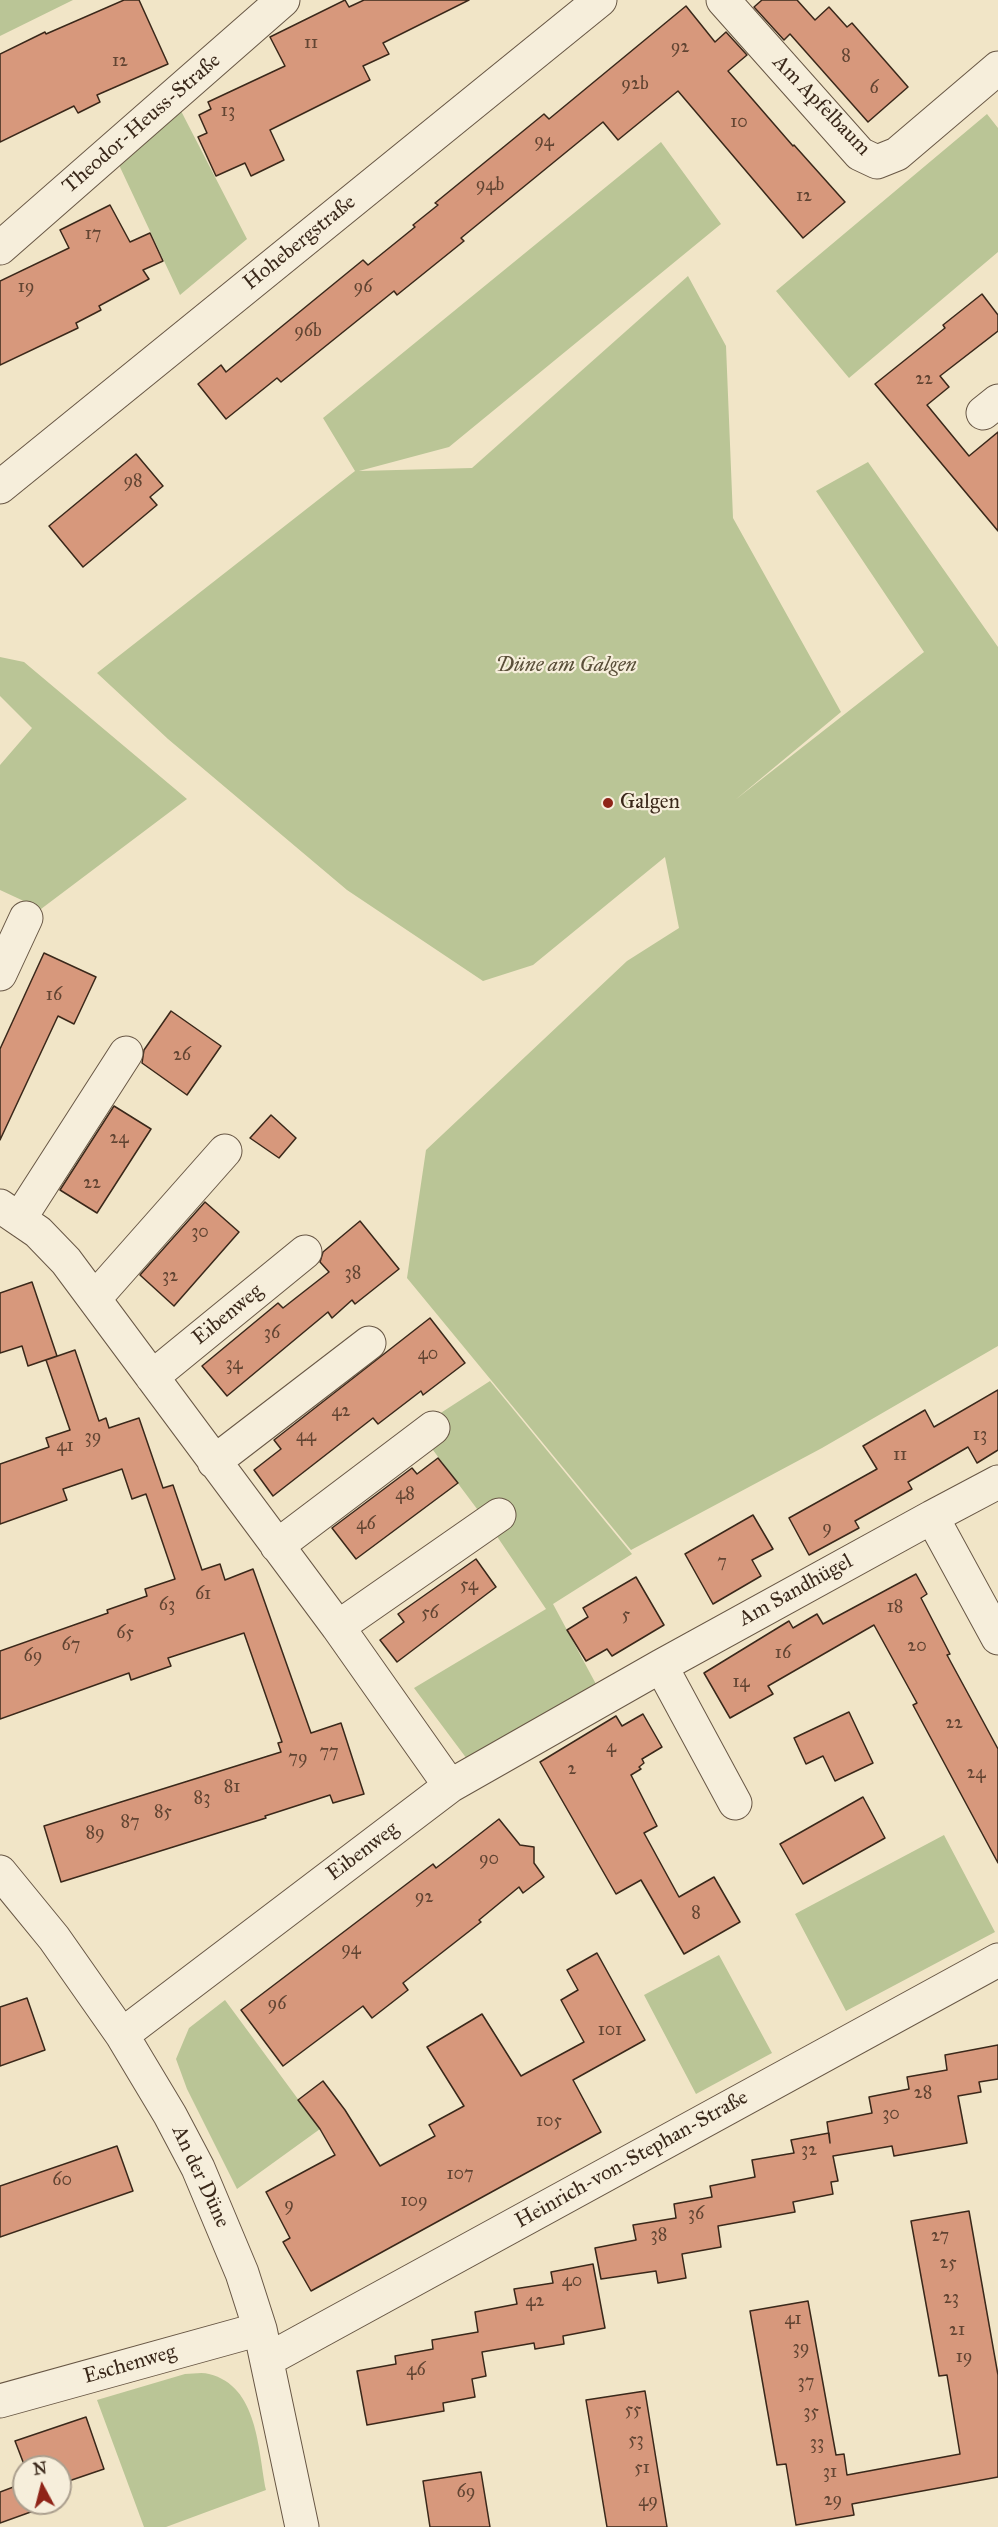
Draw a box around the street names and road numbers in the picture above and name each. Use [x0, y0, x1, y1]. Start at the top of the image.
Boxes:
street label: Theodor-Heuss-Straße [58, 49, 226, 199]
street label: Am Apfelbaum [767, 50, 875, 162]
street label: Hohebergstraße [239, 190, 361, 296]
street label: Eibenweg [188, 1279, 268, 1351]
street label: Am Sandhügel [735, 1549, 857, 1633]
street label: Eibenweg [322, 1817, 404, 1887]
street label: Heinrich-von-Stephan-Straße [511, 2085, 753, 2235]
street label: An der Düne [165, 2122, 235, 2232]
street label: Eschenweg [81, 2340, 179, 2390]

